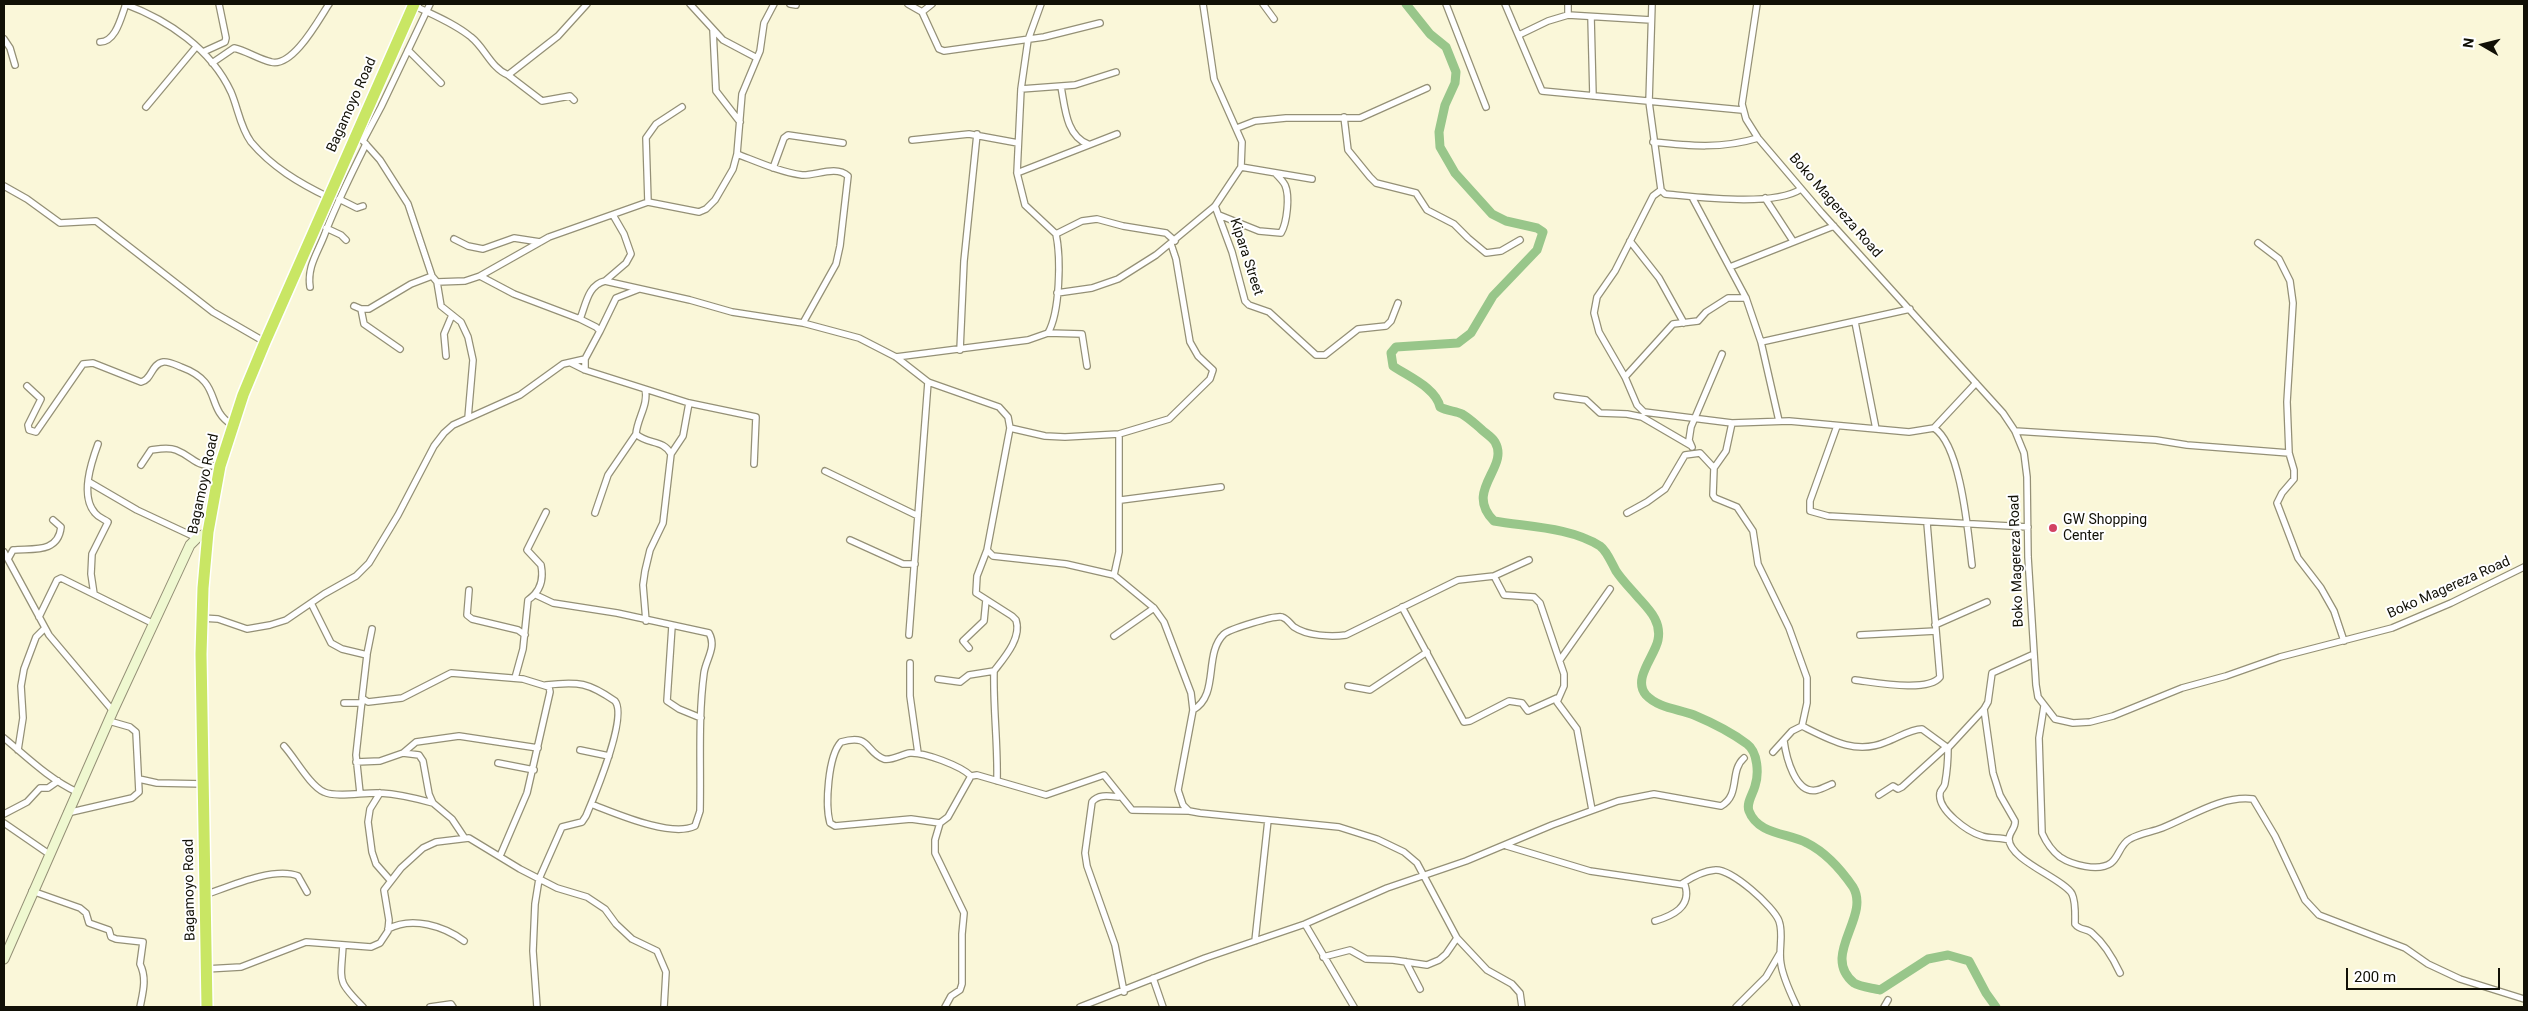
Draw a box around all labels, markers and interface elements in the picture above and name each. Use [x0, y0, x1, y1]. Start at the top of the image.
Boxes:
north arrow [2458, 20, 2508, 70]
text: N [2460, 37, 2477, 49]
street label: Bagamoyo Road [324, 55, 380, 155]
street label: Boko Magereza Road [1785, 150, 1885, 262]
street label: Kipara Street [1226, 216, 1266, 298]
street label: Bagamoyo Road [185, 432, 223, 536]
street label: Boko Magereza Road [2006, 494, 2028, 628]
place label: GW Shopping Center [2063, 512, 2147, 544]
marker: GW Shopping Center [2047, 522, 2059, 534]
street label: Boko Magereza Road [2385, 553, 2513, 623]
street label: Bagamoyo Road [181, 839, 199, 941]
scale bar [2348, 958, 2502, 990]
text: 200 m [2354, 968, 2396, 986]

